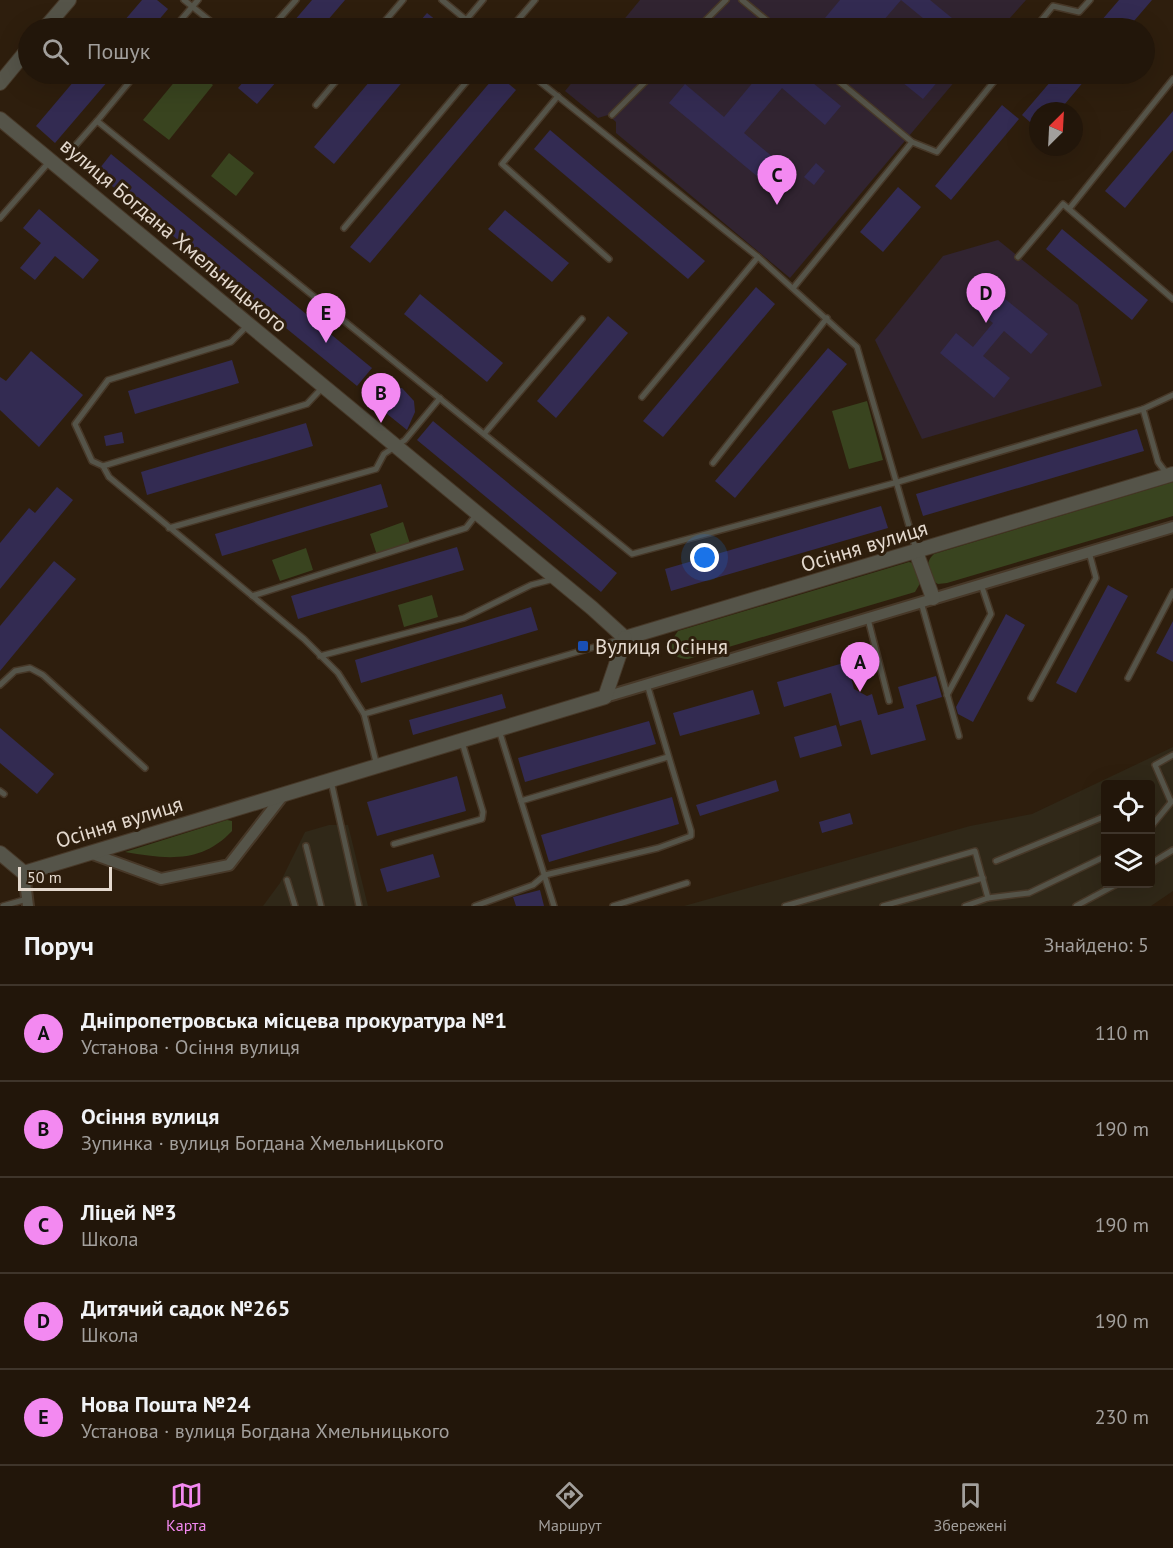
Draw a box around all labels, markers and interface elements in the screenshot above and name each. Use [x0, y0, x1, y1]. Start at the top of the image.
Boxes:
search box [18, 18, 1155, 84]
icon: search [39, 35, 72, 68]
text: Пошук [87, 37, 150, 65]
north arrow [1029, 102, 1083, 156]
street label: вулиця Богдана Хмельницького [55, 132, 293, 338]
pin: C [758, 156, 796, 205]
pin: D [966, 274, 1006, 323]
pin: E [306, 294, 346, 343]
pin: B [362, 374, 400, 423]
street label: Осіння вулиця [797, 514, 931, 578]
your location [690, 543, 719, 572]
place label: Вулиця Осіння [595, 633, 728, 660]
marker: Вулиця Осіння [576, 639, 590, 653]
pin: A [840, 642, 880, 692]
map controls [1101, 780, 1155, 888]
button: locate [1101, 780, 1155, 834]
street label: Осіння вулиця [52, 790, 186, 854]
button: layers [1101, 834, 1155, 888]
scale bar [18, 864, 112, 892]
text: 50 m [27, 867, 62, 887]
text: Поруч [24, 929, 94, 962]
text: Знайдено: 5 [1043, 932, 1149, 958]
text: Дніпропетровська місцева прокуратура №1 [81, 1006, 507, 1034]
text: A [37, 1020, 50, 1046]
text: 110 m [1095, 1020, 1149, 1046]
text: Установа · Осіння вулиця [81, 1034, 300, 1060]
text: Осіння вулиця [81, 1102, 219, 1130]
text: B [38, 1116, 49, 1142]
text: 190 m [1095, 1116, 1149, 1142]
text: Зупинка · вулиця Богдана Хмельницького [81, 1130, 444, 1156]
text: Ліцей №3 [81, 1198, 177, 1226]
text: C [38, 1212, 49, 1238]
text: 190 m [1095, 1212, 1149, 1238]
text: Школа [81, 1226, 138, 1252]
text: Дитячий садок №265 [81, 1294, 290, 1322]
text: D [37, 1308, 50, 1334]
text: 190 m [1095, 1308, 1149, 1334]
text: Школа [81, 1322, 138, 1348]
text: Нова Пошта №24 [81, 1390, 250, 1418]
text: E [38, 1404, 49, 1430]
text: 230 m [1095, 1404, 1149, 1430]
text: Установа · вулиця Богдана Хмельницького [81, 1418, 450, 1444]
tab: Карта [166, 1479, 206, 1535]
tab: Маршрут [538, 1479, 602, 1535]
tab: Збережені [933, 1479, 1007, 1535]

